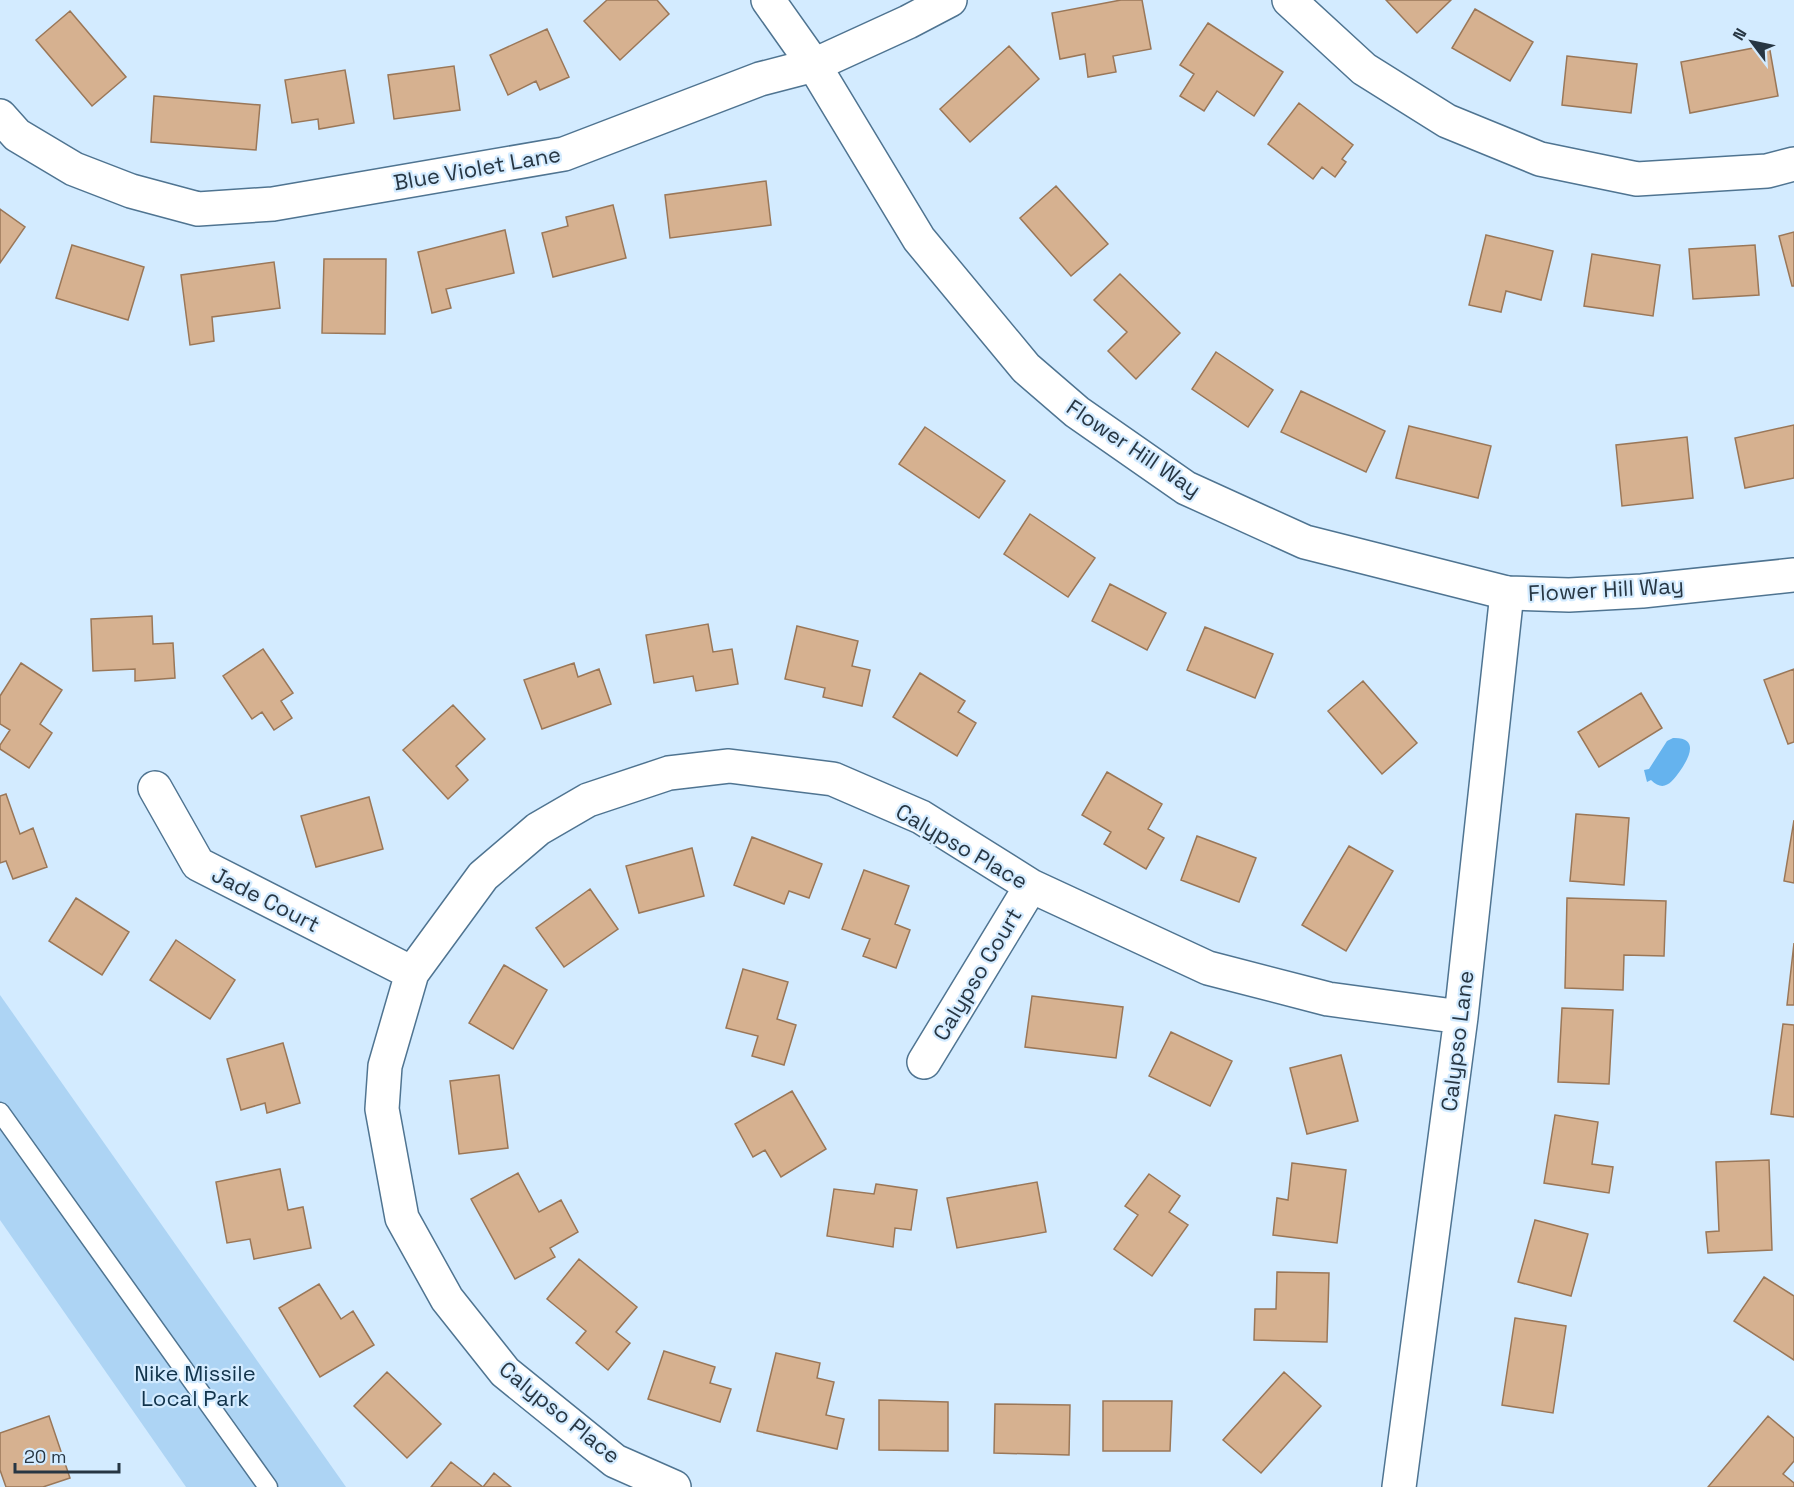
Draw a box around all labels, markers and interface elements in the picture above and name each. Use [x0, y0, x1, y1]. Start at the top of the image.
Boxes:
north arrow [1722, 12, 1782, 72]
text: N [1728, 24, 1751, 44]
street label: Blue Violet Lane [391, 140, 563, 196]
street label: Flower Hill Way [1062, 393, 1206, 503]
street label: Flower Hill Way [1527, 571, 1685, 607]
street label: Calypso Place [891, 797, 1033, 895]
street label: Jade Court [207, 860, 325, 938]
street label: Calypso Court [926, 902, 1028, 1046]
street label: Calypso Lane [1434, 969, 1480, 1113]
street label: Calypso Place [494, 1355, 626, 1469]
park label: Nike Missile Local Park [134, 1359, 256, 1412]
scale bar [15, 1436, 118, 1474]
text: 20 m [24, 1445, 67, 1468]

